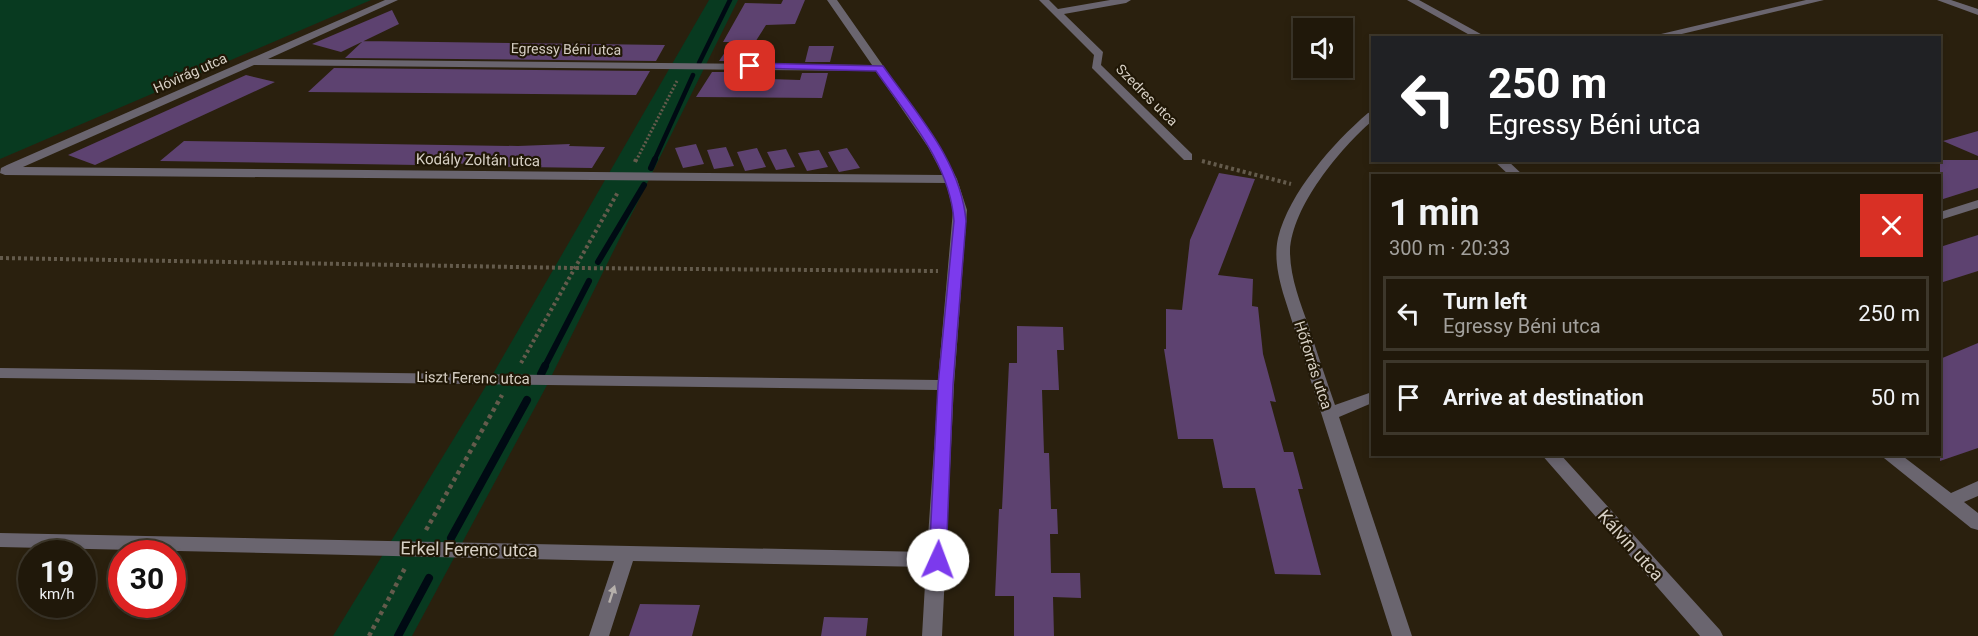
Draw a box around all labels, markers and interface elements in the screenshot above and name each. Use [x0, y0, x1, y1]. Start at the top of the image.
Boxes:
map controls [1293, 18, 1353, 78]
button: sound [1293, 18, 1353, 78]
street label: Egressy Béni utca [511, 40, 621, 58]
pin [724, 40, 775, 91]
icon: arrive [733, 49, 766, 82]
street label: Hóvirág utca [151, 50, 229, 96]
text: 250 m [1488, 59, 1607, 108]
icon: left [1389, 60, 1467, 138]
street label: Szedres utca [1113, 61, 1181, 129]
text: Egressy Béni utca [1488, 109, 1701, 141]
street label: Kodály Zoltán utca [416, 150, 540, 170]
text: 1 min [1389, 192, 1480, 234]
button: close [1860, 194, 1923, 257]
text: 300 m · 20:33 [1389, 236, 1510, 260]
text: Turn left [1443, 289, 1527, 314]
icon: left [1392, 297, 1425, 330]
text: 250 m [1858, 301, 1920, 326]
text: Egressy Béni utca [1443, 314, 1601, 338]
street label: Hőforrás utca [1290, 319, 1336, 411]
street label: Liszt Ferenc utca [416, 368, 530, 388]
icon: arrive [1392, 381, 1425, 414]
text: Arrive at destination [1443, 385, 1644, 410]
text: 50 m [1871, 385, 1920, 410]
street label: Kálvin utca [1594, 505, 1668, 585]
position arrow [906, 528, 970, 592]
street label: Erkel Ferenc utca [400, 537, 538, 561]
speed limit sign: 30 [108, 540, 186, 618]
text: 19 [40, 554, 74, 589]
text: km/h [39, 585, 75, 603]
one-way arrow [608, 585, 617, 603]

